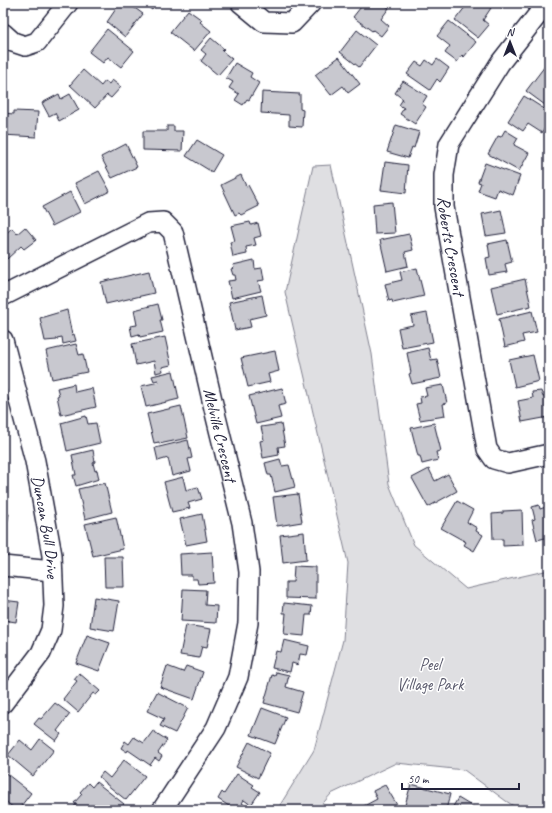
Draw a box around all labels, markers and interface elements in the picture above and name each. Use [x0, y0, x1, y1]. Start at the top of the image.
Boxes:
north arrow [490, 22, 530, 62]
text: N [507, 25, 516, 39]
street label: Roberts Crescent [433, 197, 470, 299]
street label: Melville Crescent [199, 386, 243, 486]
street label: Duncan Bull Drive [27, 474, 63, 580]
park label: Peel Village Park [397, 654, 465, 695]
scale bar [402, 765, 519, 791]
text: 50 m [408, 771, 430, 787]

